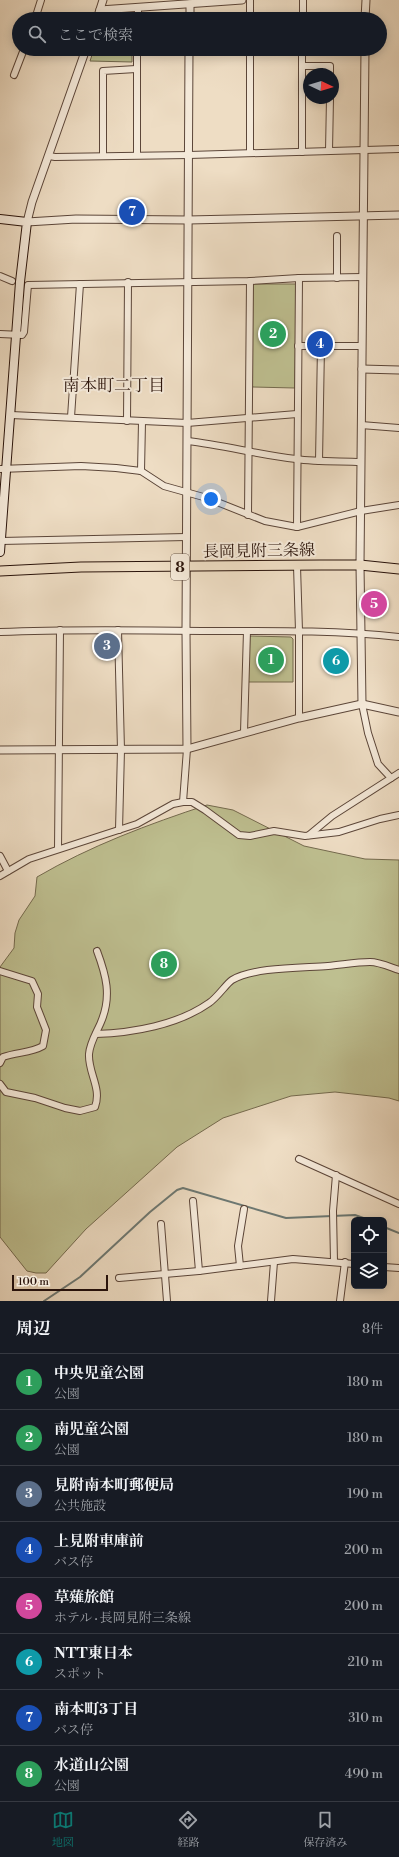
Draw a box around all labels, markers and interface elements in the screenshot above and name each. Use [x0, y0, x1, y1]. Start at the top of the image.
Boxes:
search box [12, 12, 387, 56]
icon: search [26, 23, 48, 45]
text: ここで検索 [58, 26, 133, 45]
north arrow [303, 68, 339, 104]
pin: 7 [119, 197, 145, 227]
pin: 2 [260, 319, 286, 349]
pin: 4 [307, 329, 333, 359]
district label: 南本町二丁目 [63, 375, 165, 397]
your location [201, 489, 221, 509]
street label: 長岡見附三条線 [203, 540, 315, 562]
road number: 8 [171, 554, 189, 580]
pin: 5 [361, 589, 387, 619]
pin: 3 [94, 631, 120, 661]
pin: 1 [258, 645, 284, 675]
pin: 6 [323, 646, 349, 676]
pin: 8 [151, 949, 177, 979]
map controls [351, 1217, 387, 1289]
button: locate [351, 1217, 387, 1253]
button: layers [351, 1253, 387, 1289]
scale bar [12, 1273, 108, 1292]
text: 100 m [18, 1275, 49, 1289]
text: 周辺 [16, 1318, 50, 1340]
text: 8件 [362, 1321, 383, 1337]
text: 中央児童公園 [54, 1364, 144, 1383]
text: 1 [26, 1374, 32, 1390]
text: 180 m [347, 1374, 383, 1390]
text: 公園 [54, 1386, 80, 1402]
text: 南児童公園 [54, 1420, 129, 1439]
text: 2 [25, 1430, 33, 1446]
text: 180 m [347, 1430, 383, 1446]
text: 公園 [54, 1442, 80, 1458]
text: 見附南本町郵便局 [54, 1476, 174, 1495]
text: 3 [25, 1486, 33, 1502]
text: 190 m [347, 1486, 383, 1502]
text: 公共施設 [54, 1498, 106, 1514]
text: 上見附車庫前 [54, 1532, 144, 1551]
text: 4 [25, 1542, 33, 1558]
text: 200 m [344, 1542, 383, 1558]
text: バス停 [54, 1554, 93, 1570]
text: 草薙旅館 [54, 1588, 114, 1607]
text: 5 [25, 1598, 33, 1614]
text: 200 m [344, 1598, 383, 1614]
text: ホテル · 長岡見附三条線 [54, 1610, 191, 1626]
text: NTT東日本 [54, 1644, 133, 1663]
text: 6 [25, 1654, 33, 1670]
text: 210 m [348, 1654, 383, 1670]
text: スポット [54, 1666, 106, 1682]
text: 南本町3丁目 [54, 1700, 138, 1719]
text: 7 [25, 1710, 33, 1726]
text: 310 m [348, 1710, 383, 1726]
text: バス停 [54, 1722, 93, 1738]
text: 水道山公園 [54, 1756, 129, 1775]
text: 8 [25, 1766, 33, 1782]
text: 490 m [345, 1766, 383, 1782]
text: 公園 [54, 1778, 80, 1794]
tab: 地図 [52, 1809, 74, 1850]
tab: 経路 [177, 1809, 199, 1850]
tab: 保存済み [303, 1809, 347, 1850]

